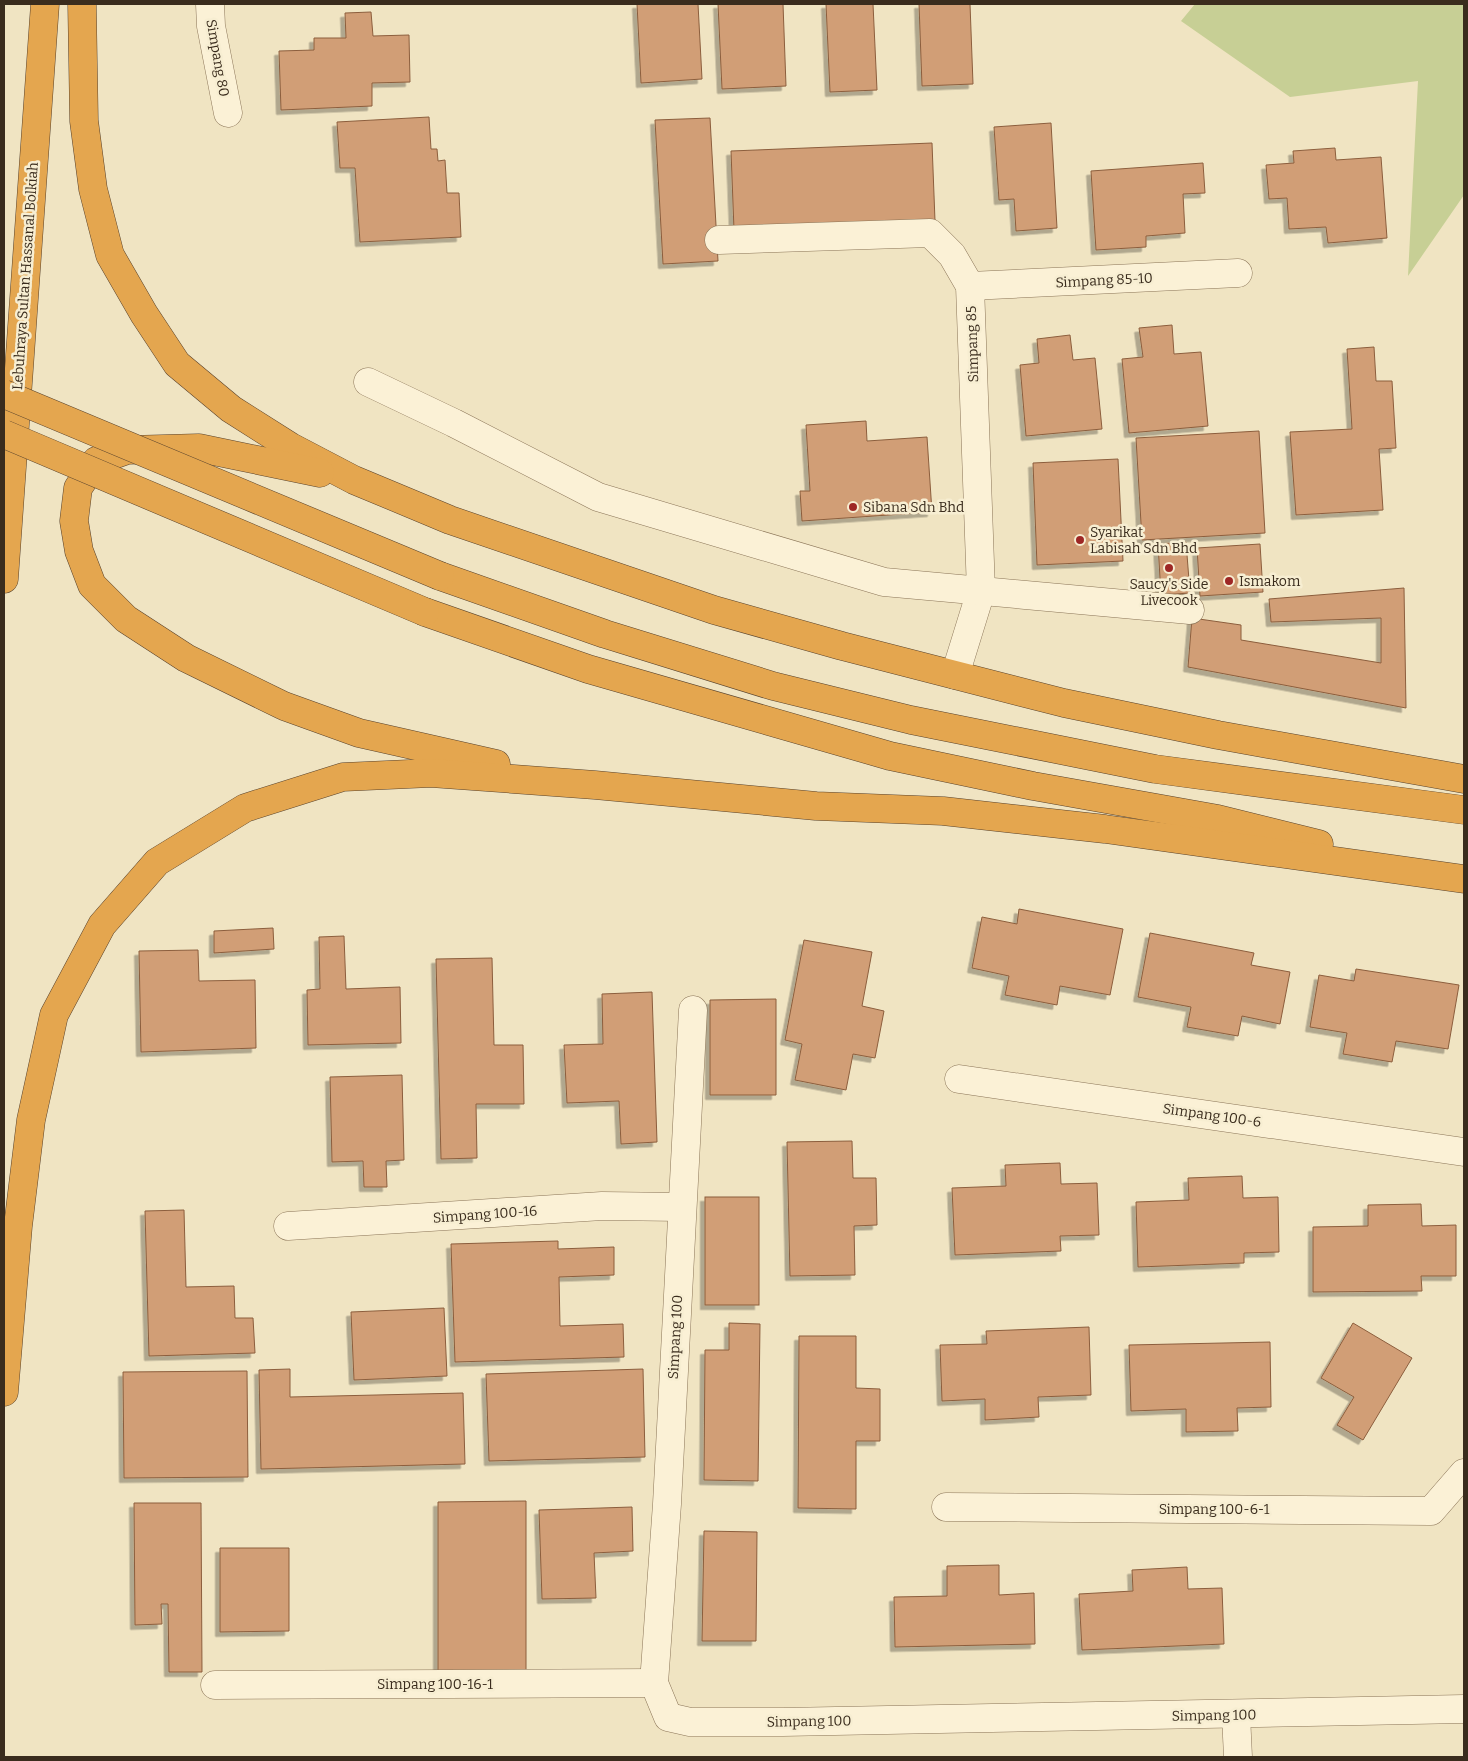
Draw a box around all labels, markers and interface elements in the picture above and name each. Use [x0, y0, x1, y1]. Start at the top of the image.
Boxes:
street label: Simpang 80 [202, 18, 233, 98]
street label: Lebuhraya Sultan Hassanal Bolkiah [9, 161, 42, 391]
street label: Simpang 85-10 [1055, 269, 1153, 292]
street label: Simpang 85 [963, 305, 982, 383]
place label: Sibana Sdn Bhd [863, 499, 964, 516]
marker: Sibana Sdn Bhd [847, 501, 859, 513]
place label: Syarikat Labisah Sdn Bhd [1090, 524, 1197, 557]
marker: Syarikat Labisah Sdn Bhd [1074, 534, 1086, 546]
marker: Saucy's Side Livecook [1163, 562, 1175, 574]
place label: Ismakom [1239, 573, 1301, 590]
marker: Ismakom [1223, 575, 1235, 587]
place label: Saucy's Side Livecook [1130, 576, 1208, 609]
street label: Simpang 100-6 [1162, 1100, 1262, 1131]
street label: Simpang 100-16 [432, 1202, 538, 1227]
street label: Simpang 100 [665, 1294, 686, 1380]
street label: Simpang 100-6-1 [1159, 1501, 1270, 1518]
street label: Simpang 100-16-1 [377, 1676, 493, 1693]
street label: Simpang 100 [1172, 1706, 1256, 1725]
street label: Simpang 100 [767, 1712, 851, 1731]

